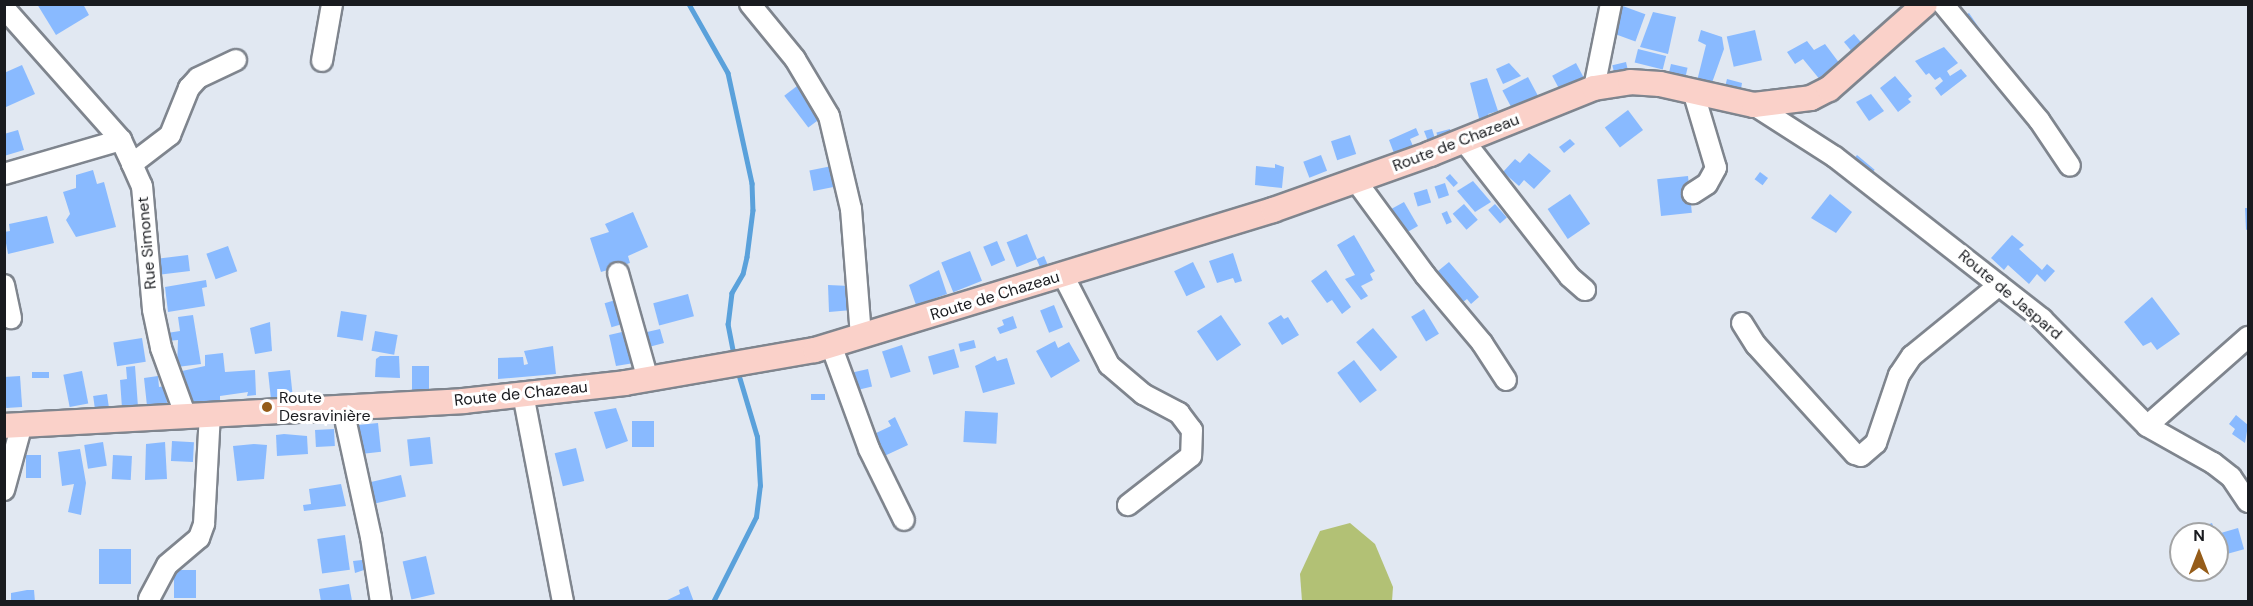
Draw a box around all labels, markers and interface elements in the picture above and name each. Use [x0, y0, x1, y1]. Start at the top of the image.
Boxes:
street label: Route de Chazeau [1390, 110, 1522, 176]
street label: Rue Simonet [133, 196, 161, 290]
street label: Route de Jaspard [1954, 246, 2066, 344]
street label: Route de Chazeau [928, 267, 1062, 325]
street label: Route de Chazeau [453, 377, 589, 411]
place label: Route Desravinière [279, 388, 371, 426]
marker: Route Desravinière [260, 400, 274, 414]
north arrow [2169, 522, 2229, 582]
text: N [2193, 525, 2205, 546]

